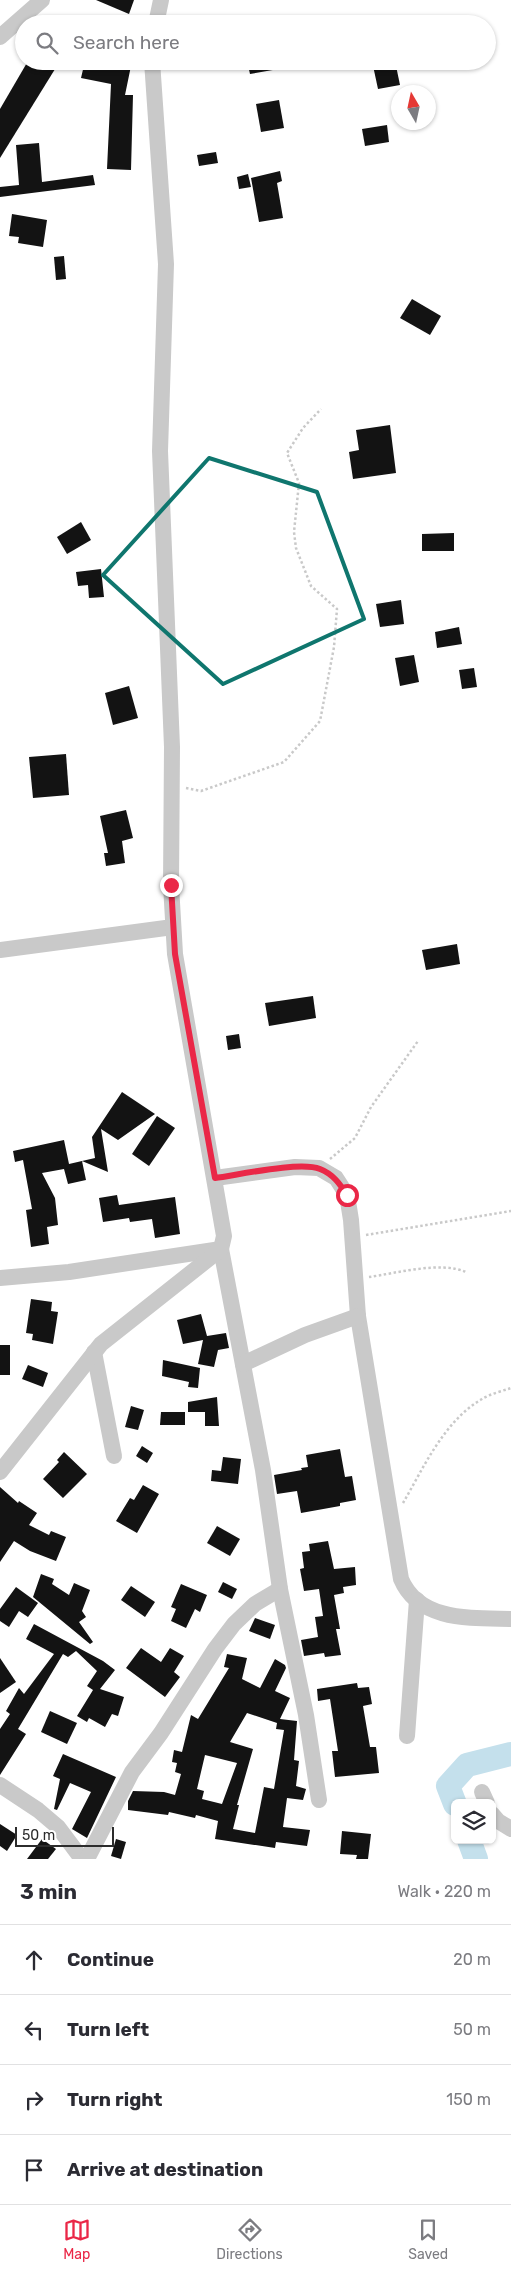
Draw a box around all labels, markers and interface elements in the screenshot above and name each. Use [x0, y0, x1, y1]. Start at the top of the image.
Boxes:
search box [15, 15, 496, 70]
icon: search [33, 29, 61, 57]
text: Search here [73, 31, 180, 54]
north arrow [391, 85, 436, 130]
route end [160, 874, 183, 897]
route start [336, 1184, 359, 1207]
map controls [451, 1799, 496, 1844]
button: layers [451, 1799, 496, 1844]
scale bar [15, 1824, 114, 1847]
text: 50 m [22, 1827, 55, 1844]
text: 3 min [20, 1879, 77, 1904]
text: Walk · 220 m [398, 1882, 491, 1901]
icon: ahead [20, 1946, 48, 1974]
text: Continue [67, 1948, 154, 1971]
text: 20 m [453, 1950, 491, 1969]
icon: left [20, 2016, 48, 2044]
text: Turn left [67, 2018, 149, 2041]
text: 50 m [453, 2020, 491, 2039]
icon: right [20, 2086, 48, 2114]
text: Turn right [67, 2088, 162, 2111]
text: 150 m [446, 2090, 491, 2109]
icon: arrive [20, 2156, 48, 2184]
text: Arrive at destination [67, 2158, 263, 2181]
tab: Map [63, 2216, 91, 2263]
tab: Directions [216, 2216, 283, 2263]
tab: Saved [408, 2216, 448, 2263]

